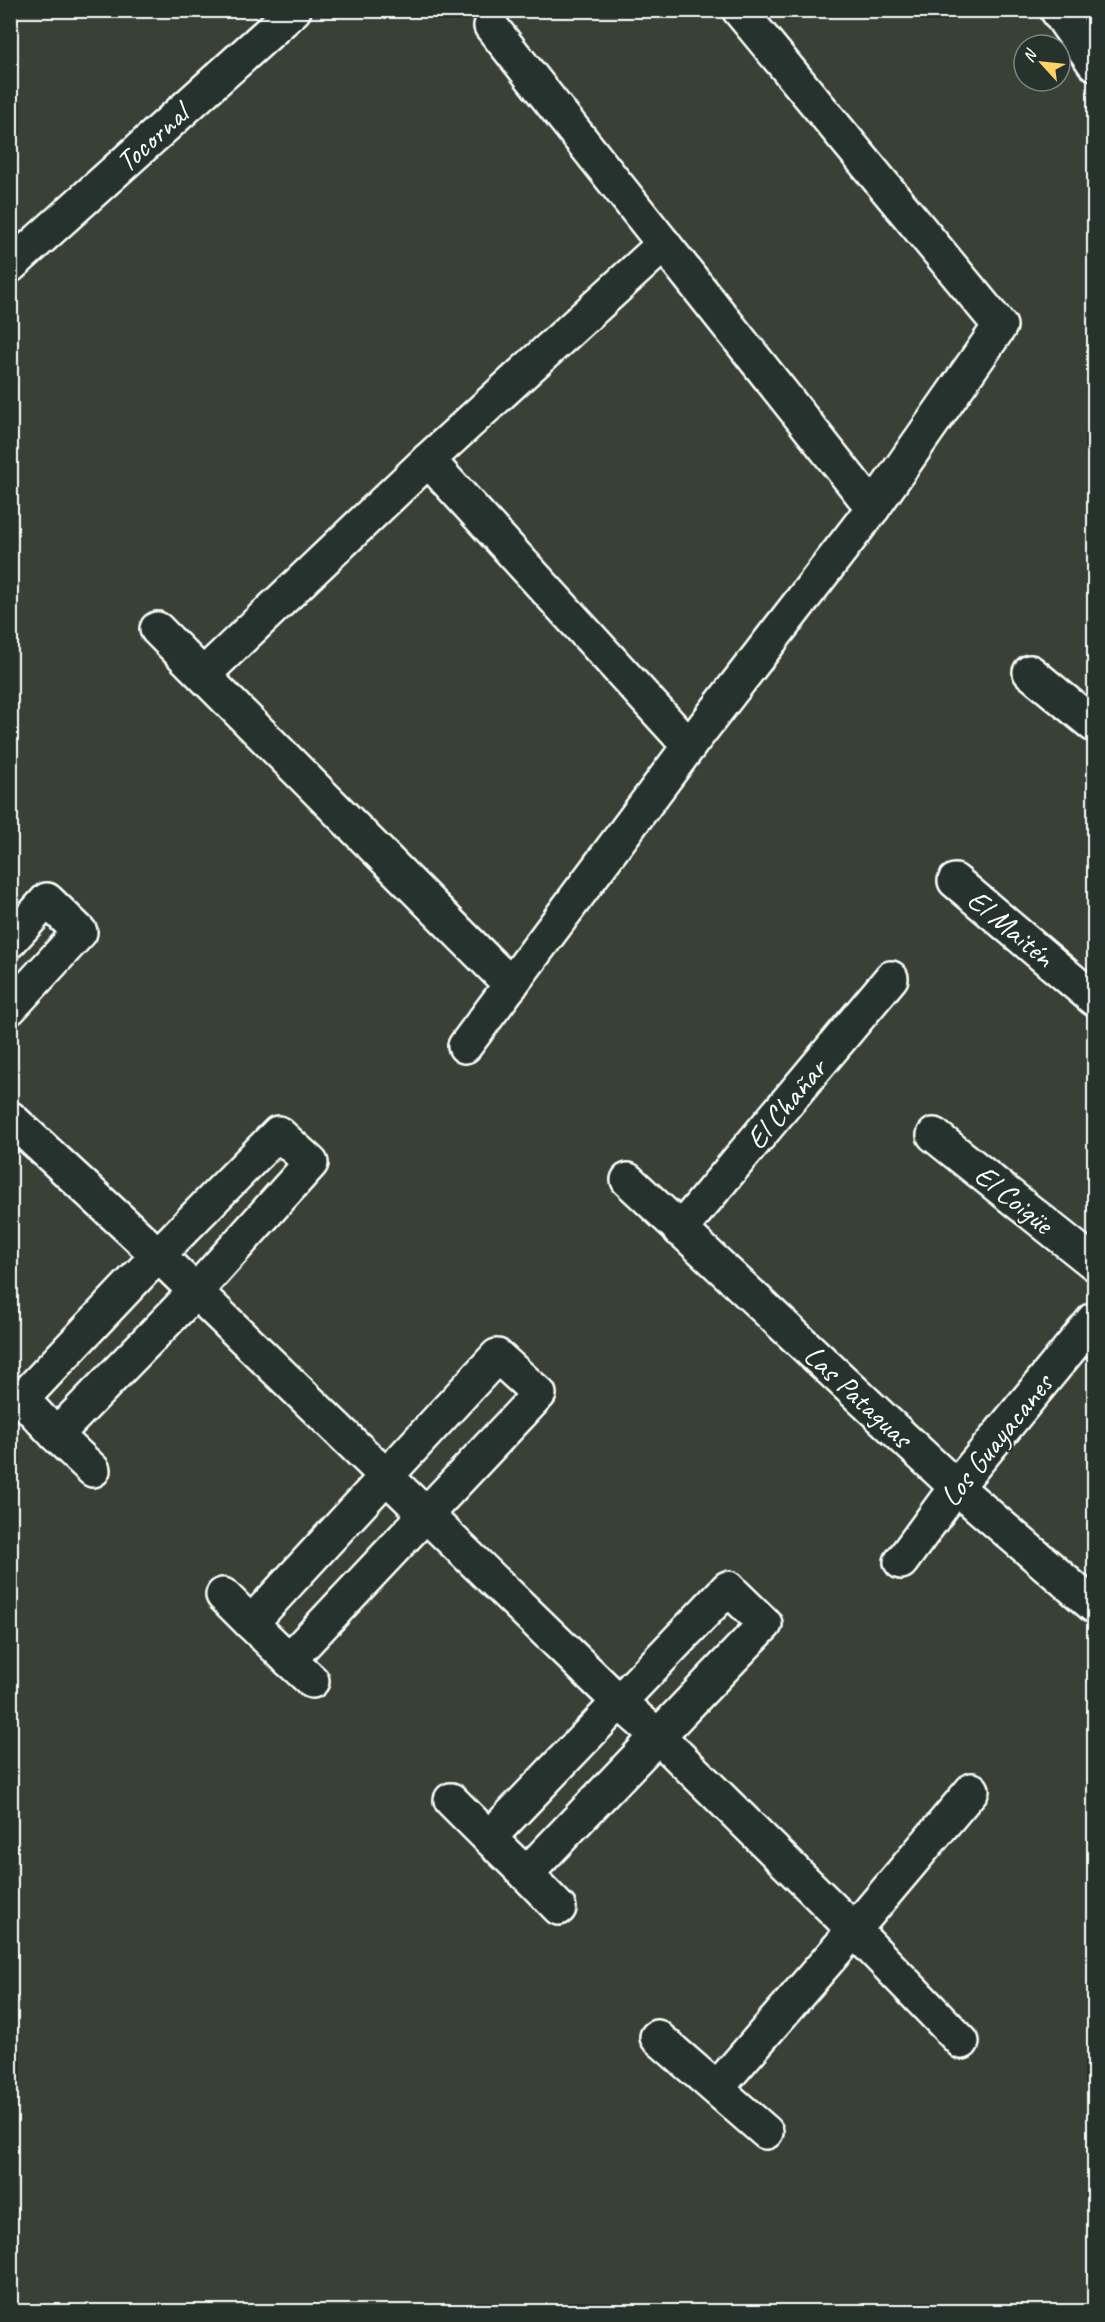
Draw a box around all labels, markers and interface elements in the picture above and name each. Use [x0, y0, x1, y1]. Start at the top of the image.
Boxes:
north arrow [1012, 33, 1072, 93]
text: N [1018, 45, 1042, 66]
street label: Tocornal [108, 92, 200, 180]
street label: El Maitén [960, 881, 1063, 976]
street label: El Chañar [737, 1049, 837, 1157]
street label: El Coigüe [967, 1156, 1063, 1244]
street label: Las Pataguas [796, 1336, 922, 1457]
street label: Los Guayacanes [931, 1364, 1063, 1514]

